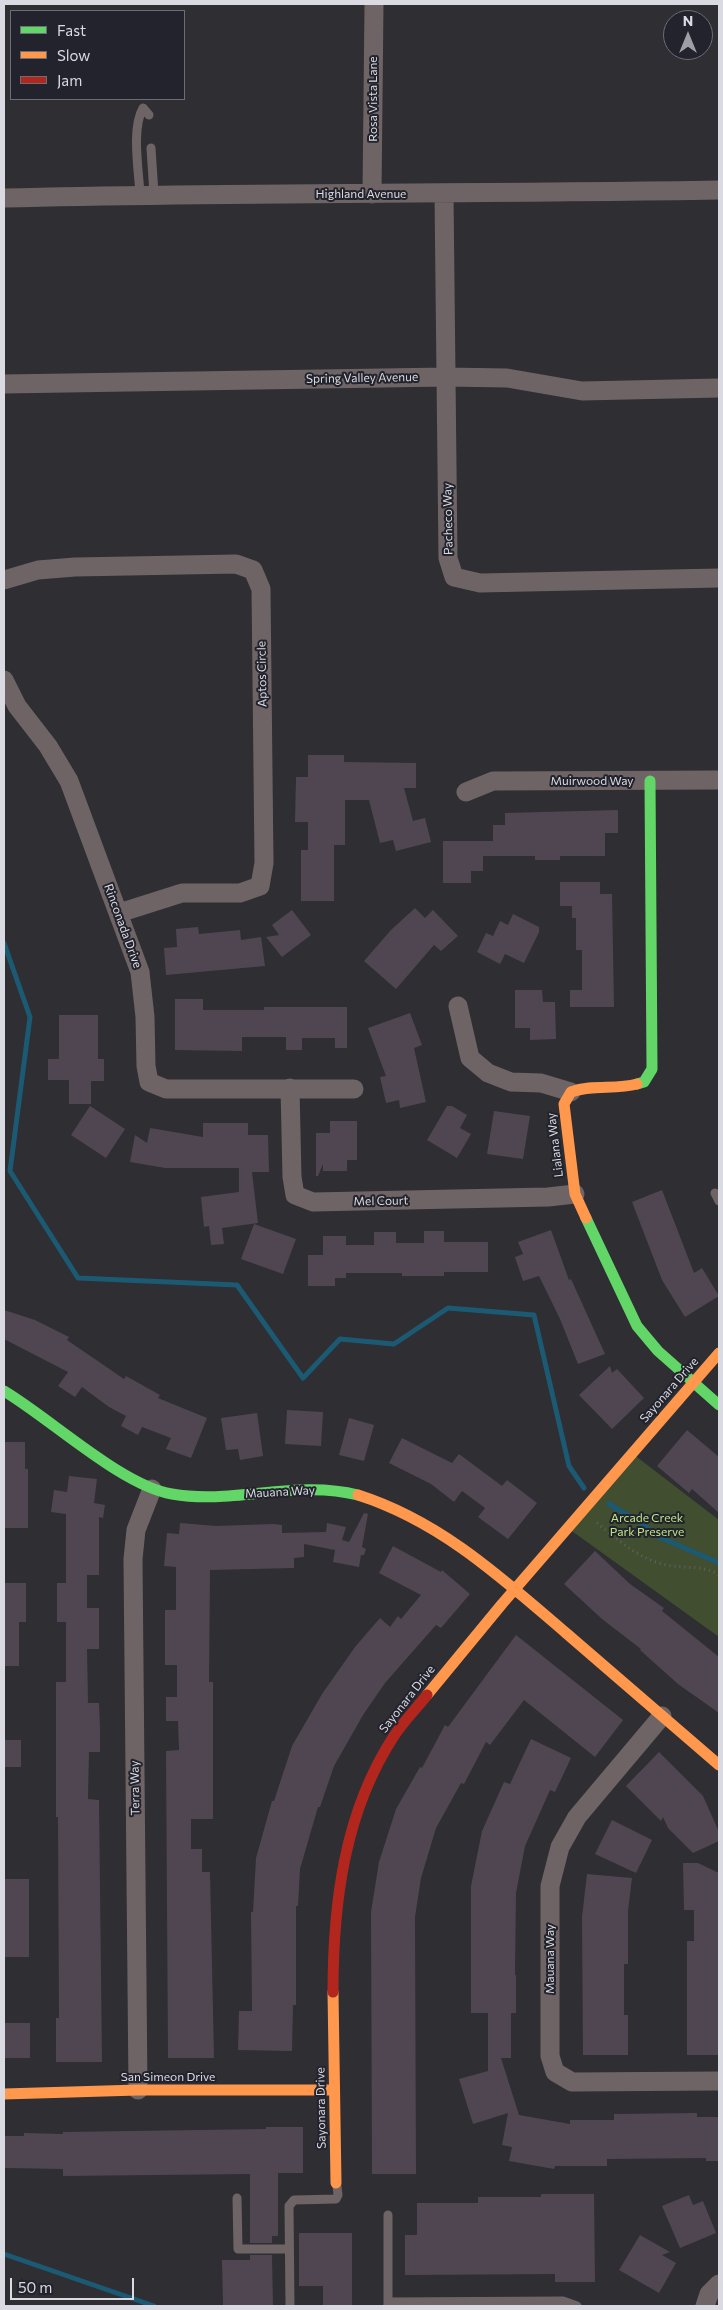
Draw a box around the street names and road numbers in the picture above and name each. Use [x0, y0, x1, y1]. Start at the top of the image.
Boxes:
street label: Rosa Vista Lane [366, 56, 380, 142]
street label: Highland Avenue [316, 187, 406, 201]
street label: Spring Valley Avenue [306, 370, 418, 386]
street label: Pacheco Way [440, 483, 456, 555]
street label: Aptos Circle [254, 641, 270, 707]
street label: Muirwood Way [551, 774, 633, 788]
street label: Rinconada Drive [101, 882, 145, 970]
street label: Lialana Way [544, 1112, 566, 1178]
street label: Mel Court [353, 1193, 409, 1209]
street label: Sayonara Drive [637, 1354, 701, 1426]
street label: Mauana Way [245, 1483, 315, 1501]
street label: Sayonara Drive [376, 1662, 438, 1736]
street label: Terra Way [127, 1760, 143, 1816]
street label: Mauana Way [543, 1924, 557, 1994]
street label: Sayonara Drive [313, 2067, 329, 2149]
street label: San Simeon Drive [121, 2070, 215, 2084]

